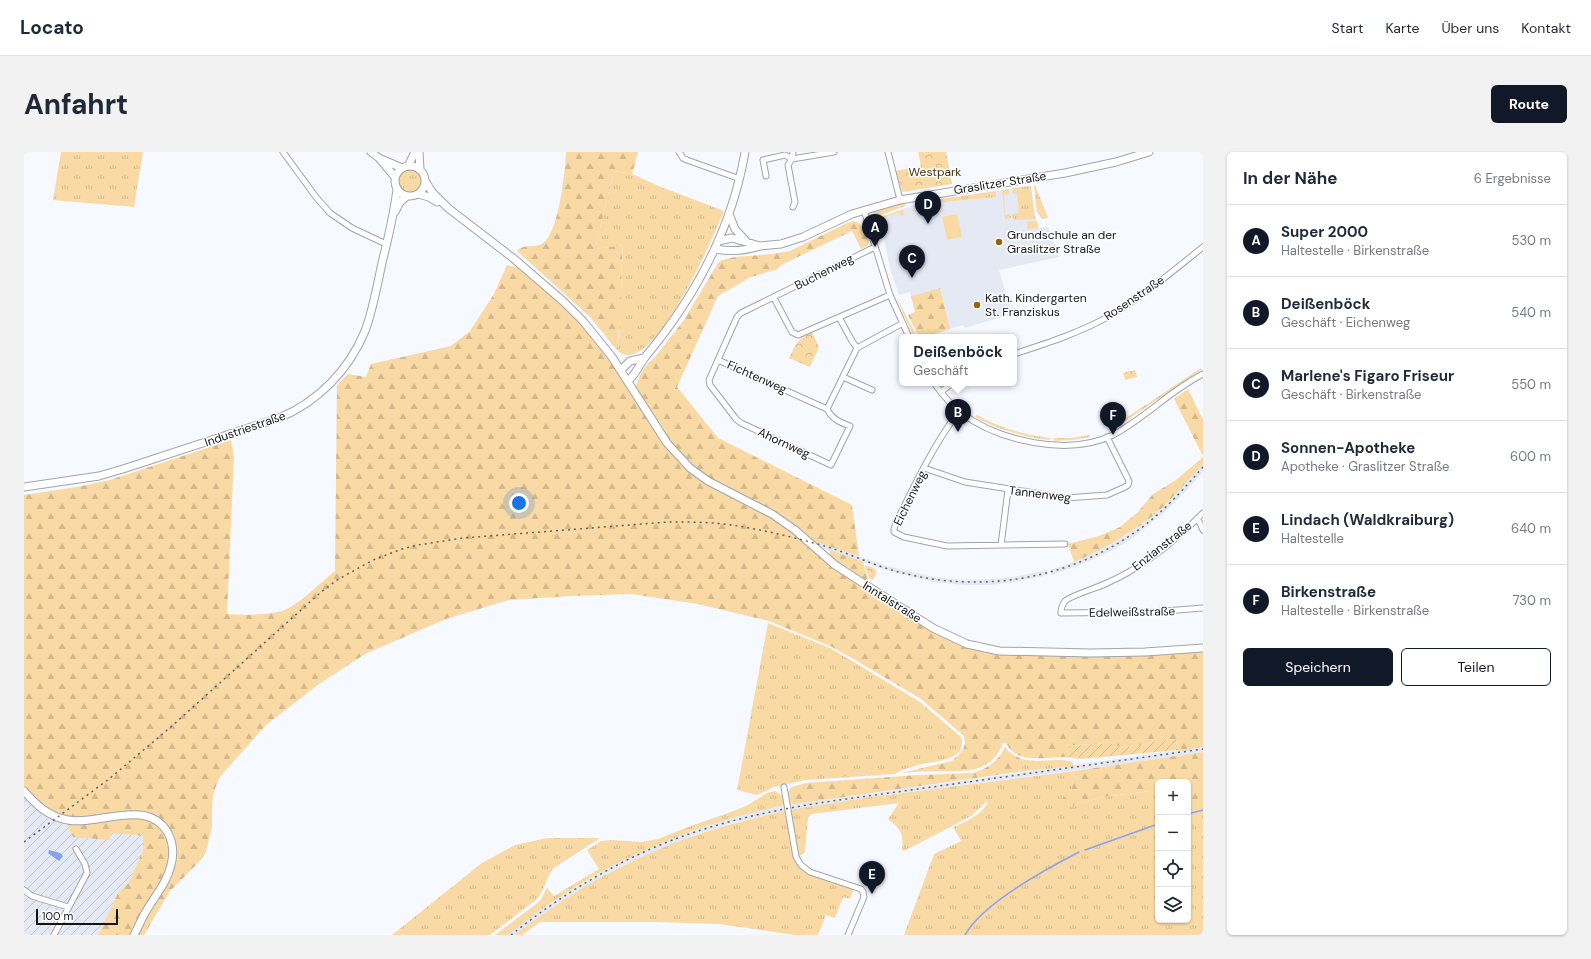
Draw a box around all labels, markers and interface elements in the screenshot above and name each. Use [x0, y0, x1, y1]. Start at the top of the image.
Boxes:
text: Locato [20, 15, 84, 40]
text: Start [1332, 19, 1363, 37]
text: Karte [1385, 19, 1419, 37]
text: Über uns [1441, 19, 1499, 37]
text: Kontakt [1521, 19, 1571, 37]
button: Route [1491, 85, 1567, 123]
text: Anfahrt [24, 86, 128, 123]
park label: Westpark [909, 164, 961, 180]
text: In der Nähe [1243, 167, 1338, 189]
street label: Graslitzer Straße [953, 168, 1048, 198]
text: 6 Ergebnisse [1474, 170, 1551, 187]
pin: D [915, 191, 941, 224]
pin: A [862, 214, 888, 247]
text: Super 2000 [1281, 222, 1368, 242]
place label: Grundschule an der Graslitzer Straße [1007, 227, 1117, 257]
text: A [1251, 232, 1261, 249]
text: 530 m [1511, 232, 1551, 249]
marker: Grundschule an der Graslitzer Straße [994, 237, 1004, 247]
text: Haltestelle · Birkenstraße [1281, 242, 1429, 259]
pin: C [899, 245, 925, 278]
street label: Buchenweg [792, 250, 856, 294]
street label: Rosenstraße [1101, 272, 1167, 324]
place label: Kath. Kindergarten St. Franziskus [985, 290, 1087, 320]
text: Deißenböck [1281, 294, 1370, 314]
marker: Kath. Kindergarten St. Franziskus [972, 300, 982, 310]
text: B [1252, 304, 1260, 321]
text: 540 m [1511, 304, 1551, 321]
text: Geschäft · Eichenweg [1281, 314, 1410, 331]
popup [899, 334, 1017, 386]
text: Deißenböck [913, 342, 1003, 362]
street label: Fichtenweg [725, 357, 790, 397]
text: Geschäft [913, 362, 969, 379]
text: Marlene's Figaro Friseur [1281, 366, 1454, 386]
text: C [1251, 376, 1261, 393]
text: 550 m [1511, 376, 1551, 393]
text: Geschäft · Birkenstraße [1281, 386, 1421, 403]
pin: B [945, 399, 971, 432]
pin: F [1100, 402, 1126, 435]
street label: Industriestraße [202, 408, 288, 450]
street label: Ahornweg [755, 424, 813, 462]
text: Sonnen-Apotheke [1281, 438, 1415, 458]
text: D [1251, 448, 1261, 465]
text: 600 m [1510, 448, 1551, 465]
text: Apotheke · Graslitzer Straße [1281, 458, 1449, 475]
street label: Eichenweg [890, 467, 930, 528]
street label: Tannenweg [1008, 482, 1072, 506]
your location [509, 493, 529, 513]
text: Lindach (Waldkraiburg) [1281, 510, 1454, 530]
street label: Enzianstraße [1129, 518, 1195, 574]
text: E [1252, 520, 1260, 537]
text: 640 m [1511, 520, 1551, 537]
text: Haltestelle [1281, 530, 1344, 547]
street label: Inntalstraße [860, 578, 925, 626]
text: Birkenstraße [1281, 582, 1376, 602]
text: F [1252, 592, 1260, 609]
text: 730 m [1513, 592, 1551, 609]
text: Haltestelle · Birkenstraße [1281, 602, 1429, 619]
street label: Edelweißstraße [1089, 603, 1175, 621]
button: Speichern [1243, 648, 1393, 686]
button: Teilen [1401, 648, 1551, 686]
map controls [1155, 779, 1191, 923]
button: + [1155, 779, 1191, 815]
button: − [1155, 815, 1191, 851]
button: locate [1155, 851, 1191, 887]
pin: E [859, 861, 885, 894]
button: layers [1155, 887, 1191, 923]
scale bar [36, 907, 118, 926]
text: 100 m [42, 909, 73, 923]

